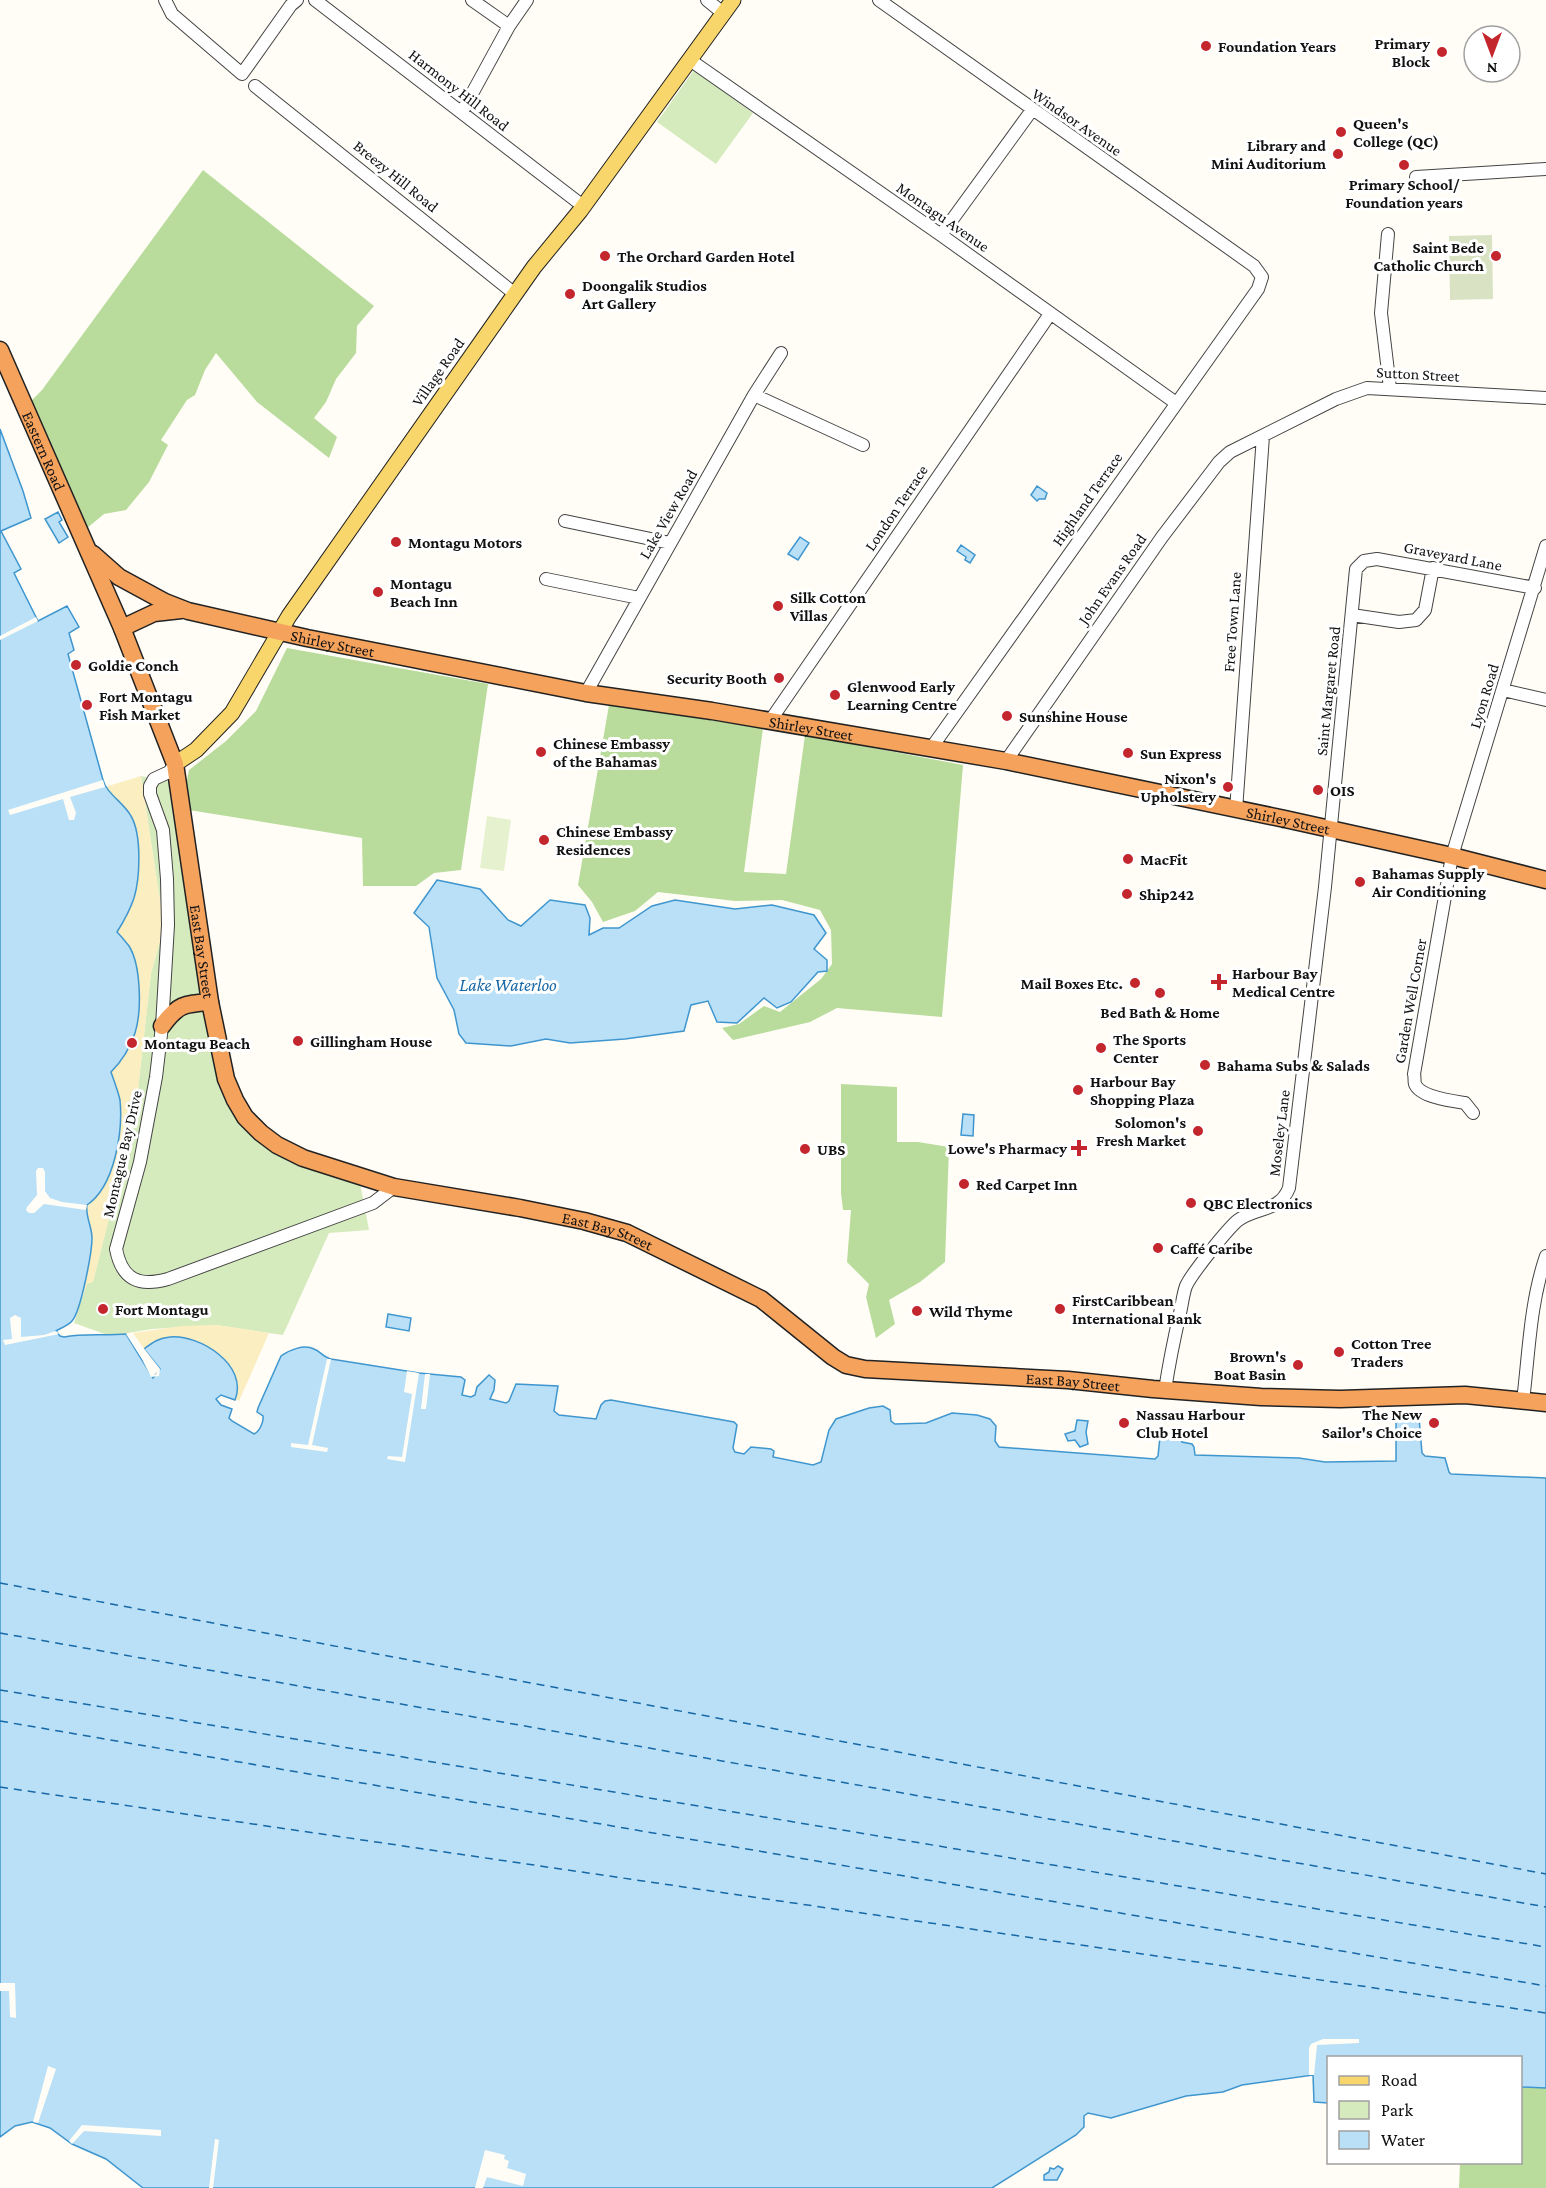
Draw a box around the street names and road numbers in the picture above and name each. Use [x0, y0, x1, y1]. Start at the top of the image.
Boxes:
street label: Harmony Hill Road [405, 46, 513, 135]
street label: Windsor Avenue [1029, 85, 1125, 159]
street label: Breezy Hill Road [350, 137, 442, 216]
street label: Montagu Avenue [893, 179, 992, 256]
street label: Village Road [408, 334, 469, 410]
street label: Sutton Street [1376, 363, 1461, 385]
street label: Eastern Road [19, 409, 69, 493]
street label: Highland Terrace [1049, 449, 1126, 549]
street label: London Terrace [861, 462, 931, 554]
street label: Lake View Road [636, 466, 701, 562]
street label: John Evans Road [1073, 530, 1151, 630]
street label: Graveyard Lane [1402, 538, 1503, 575]
street label: Free Town Lane [1220, 571, 1244, 673]
street label: Saint Margaret Road [1313, 625, 1344, 757]
street label: Shirley Street [289, 626, 377, 660]
street label: Lyon Road [1466, 661, 1503, 731]
street label: Shirley Street [768, 712, 855, 743]
street label: Shirley Street [1245, 803, 1332, 837]
street label: East Bay Street [187, 903, 218, 1000]
street label: Garden Well Corner [1391, 937, 1429, 1065]
street label: Montague Bay Drive [99, 1089, 146, 1219]
street label: Moseley Lane [1265, 1089, 1294, 1177]
street label: East Bay Street [561, 1208, 657, 1253]
street label: East Bay Street [1025, 1369, 1122, 1394]

